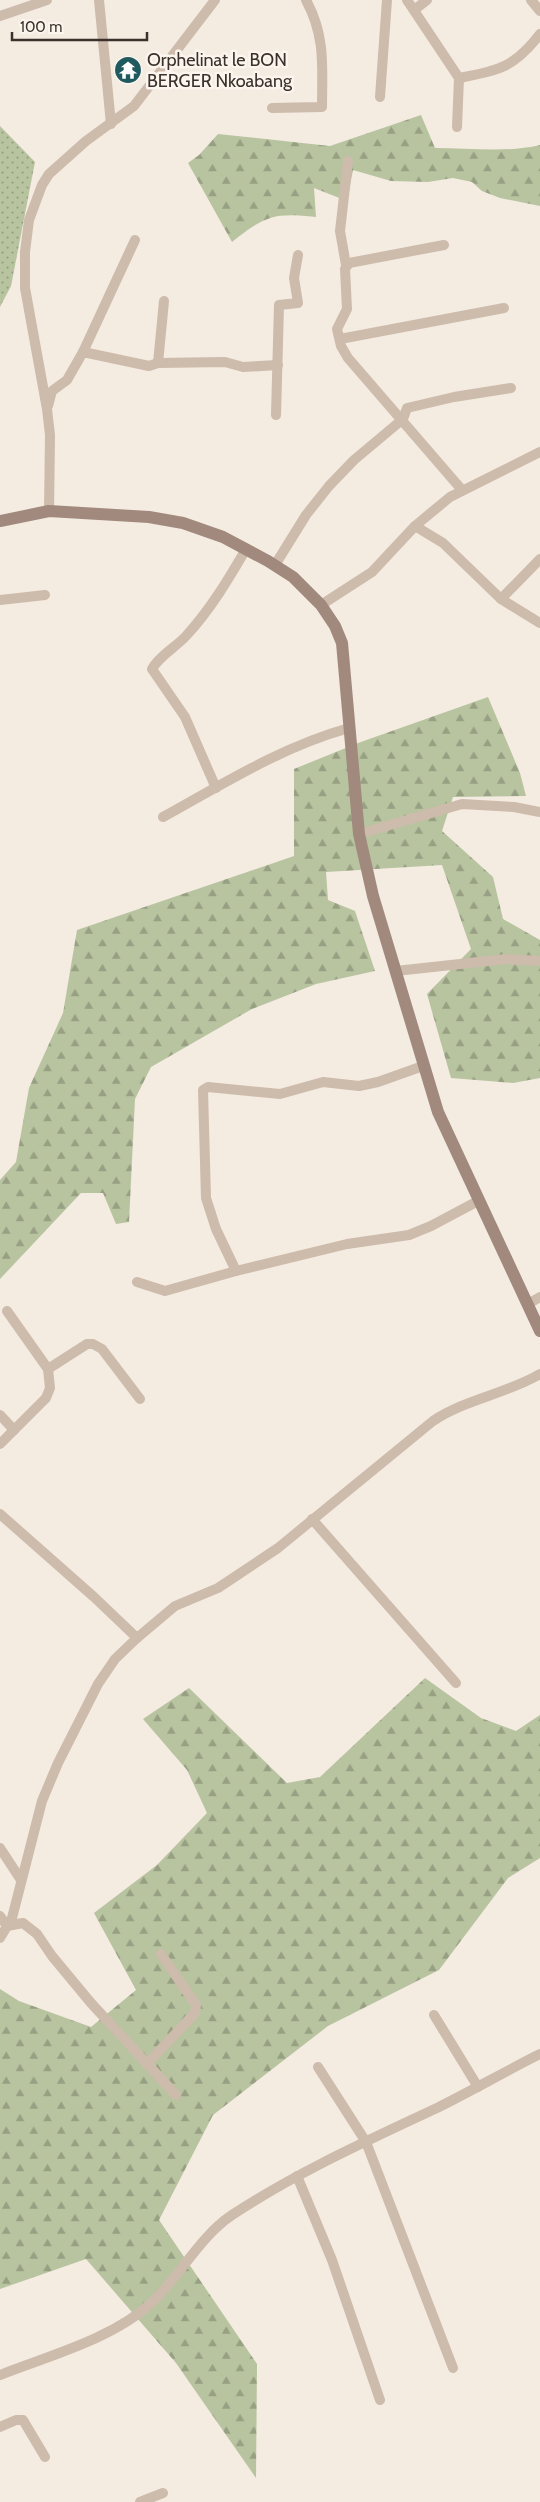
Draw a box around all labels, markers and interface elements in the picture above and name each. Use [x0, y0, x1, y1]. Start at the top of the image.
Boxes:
scale bar [12, 10, 148, 42]
text: 100 m [20, 18, 62, 36]
place label: Orphelinat le BON BERGER Nkoabang [147, 49, 293, 92]
temple icon: Orphelinat le BON BERGER Nkoabang [113, 55, 143, 85]

